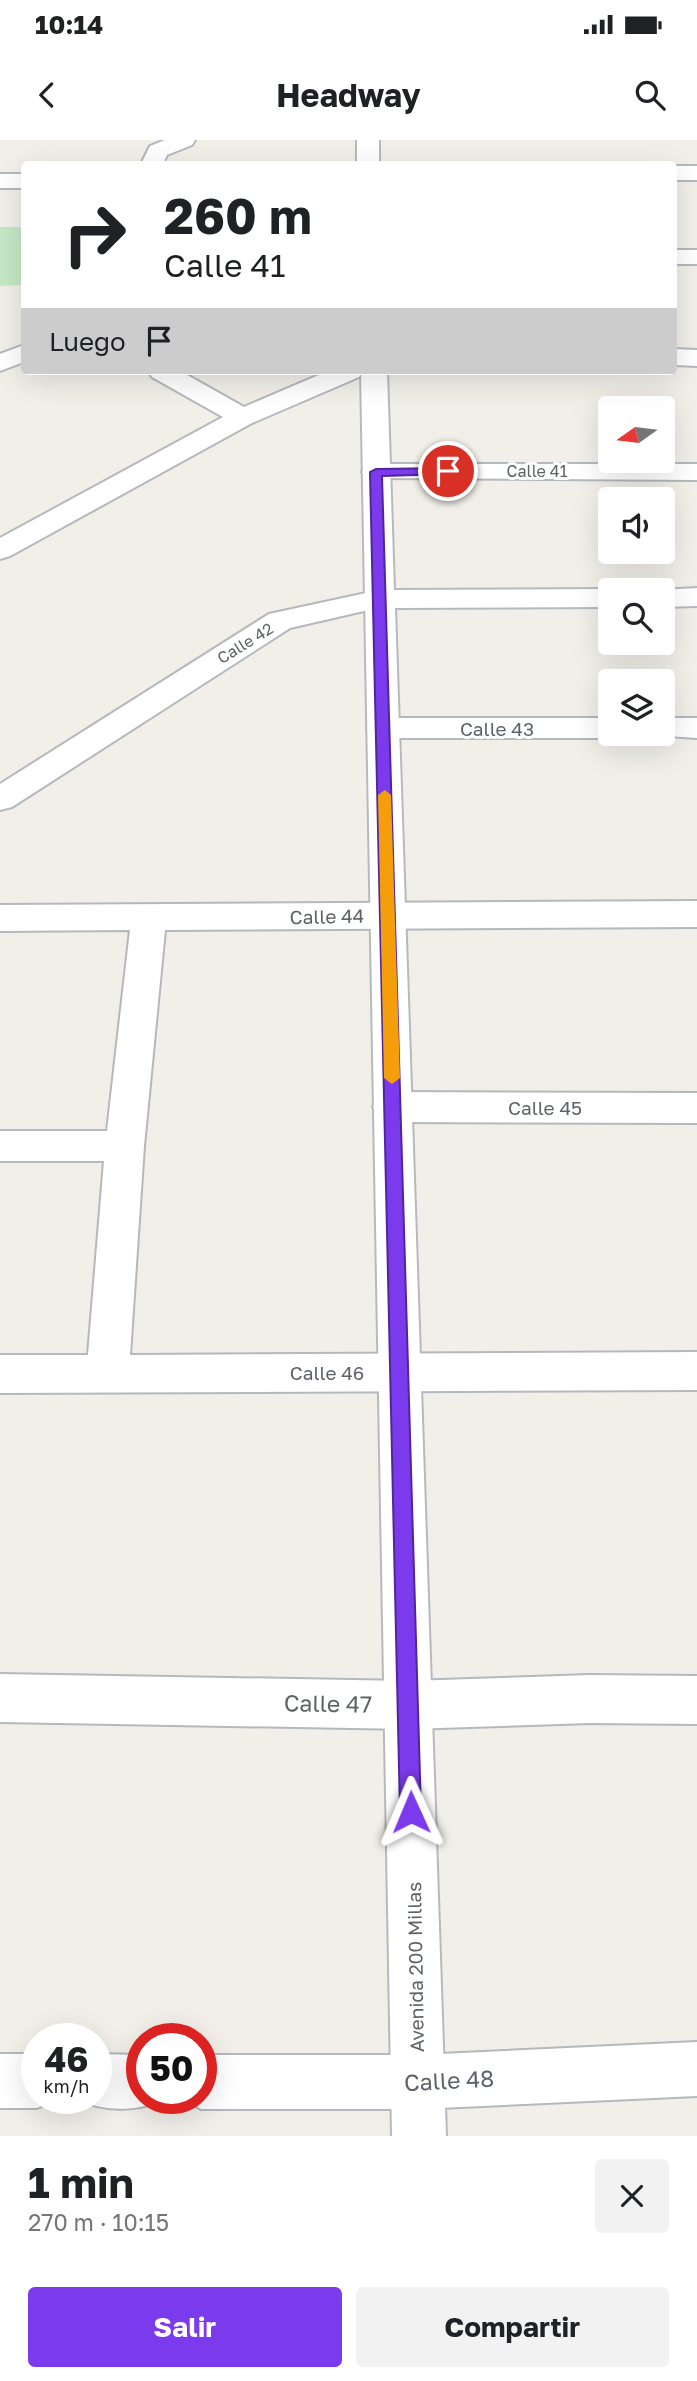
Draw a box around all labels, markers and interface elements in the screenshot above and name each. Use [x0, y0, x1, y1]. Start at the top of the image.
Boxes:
text: 10:14 [35, 9, 103, 40]
icon: back [28, 76, 66, 114]
text: Headway [276, 76, 421, 114]
icon: search [631, 76, 669, 114]
text: 260 m [164, 186, 312, 245]
icon: right [49, 189, 140, 280]
text: Calle 41 [164, 246, 286, 284]
icon: arrive [140, 322, 178, 360]
text: Luego [49, 326, 126, 357]
north arrow [598, 396, 676, 472]
map controls [598, 396, 675, 746]
pin [418, 441, 478, 501]
icon: arrive [429, 452, 467, 490]
street label: Calle 41 [507, 461, 568, 481]
button: sound [598, 487, 675, 564]
button: search [598, 578, 675, 655]
street label: Calle 42 [213, 618, 277, 668]
button: layers [598, 669, 675, 746]
street label: Calle 43 [460, 717, 534, 740]
street label: Calle 44 [290, 904, 364, 928]
street label: Calle 45 [508, 1096, 582, 1119]
street label: Calle 46 [290, 1361, 364, 1384]
street label: Calle 47 [284, 1688, 372, 1718]
position arrow [374, 1775, 448, 1849]
street label: Avenida 200 Millas [402, 1882, 428, 2052]
speed limit sign: 50 [126, 2023, 217, 2114]
text: 46 [44, 2038, 89, 2080]
street label: Calle 48 [403, 2064, 495, 2096]
text: km/h [44, 2075, 89, 2097]
text: 1 min [28, 2157, 134, 2207]
button: close [595, 2159, 669, 2233]
text: 270 m · 10:15 [28, 2208, 169, 2236]
button: Salir [28, 2287, 342, 2367]
button: Compartir [356, 2287, 669, 2367]

